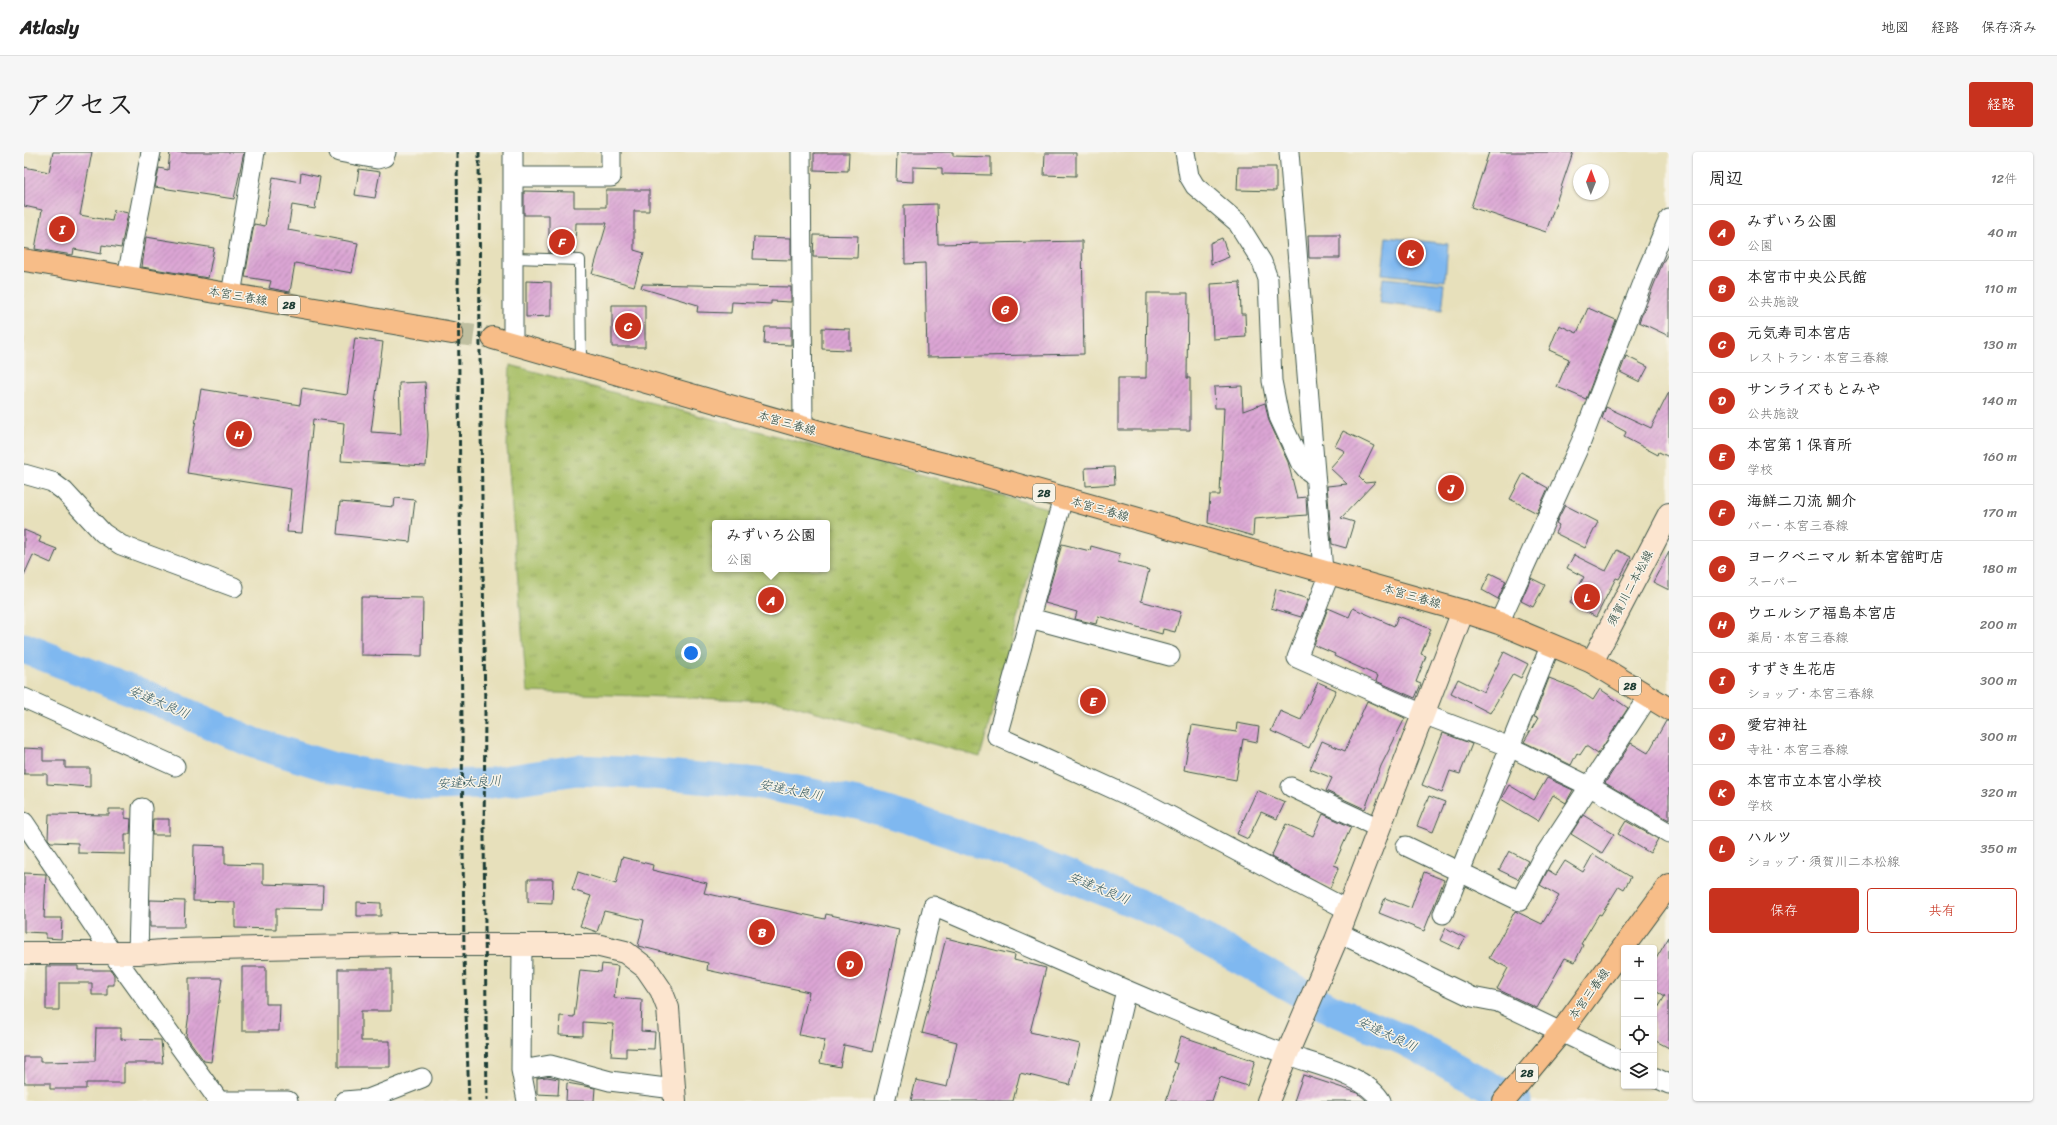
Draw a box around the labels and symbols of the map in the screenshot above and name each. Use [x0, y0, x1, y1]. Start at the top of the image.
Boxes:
north arrow [1573, 164, 1609, 200]
pin: I [49, 214, 75, 244]
pin: F [549, 227, 575, 257]
pin: K [1398, 238, 1424, 268]
street label: 本宮三春線 [207, 280, 269, 312]
pin: G [992, 294, 1018, 324]
road number: 28 [278, 296, 300, 314]
pin: C [615, 311, 641, 341]
street label: 本宮三春線 [755, 404, 819, 442]
pin: H [226, 419, 252, 449]
pin: J [1438, 473, 1464, 503]
road number: 28 [1033, 484, 1055, 502]
street label: 本宮三春線 [1068, 490, 1132, 528]
street label: 須賀川二本松線 [1601, 546, 1659, 630]
street label: 本宮三春線 [1380, 577, 1444, 615]
pin: L [1574, 582, 1600, 612]
pin: A [758, 585, 784, 615]
your location [681, 643, 701, 663]
road number: 28 [1619, 677, 1641, 695]
water label: 安達太良川 [125, 679, 193, 725]
pin: E [1080, 686, 1106, 716]
water label: 安達太良川 [436, 769, 502, 795]
water label: 安達太良川 [757, 773, 825, 807]
water label: 安達太良川 [1065, 865, 1133, 911]
pin: B [749, 917, 775, 947]
pin: D [837, 949, 863, 979]
street label: 本宮三春線 [1562, 963, 1616, 1025]
water label: 安達太良川 [1353, 1010, 1421, 1058]
road number: 28 [1516, 1064, 1538, 1082]

